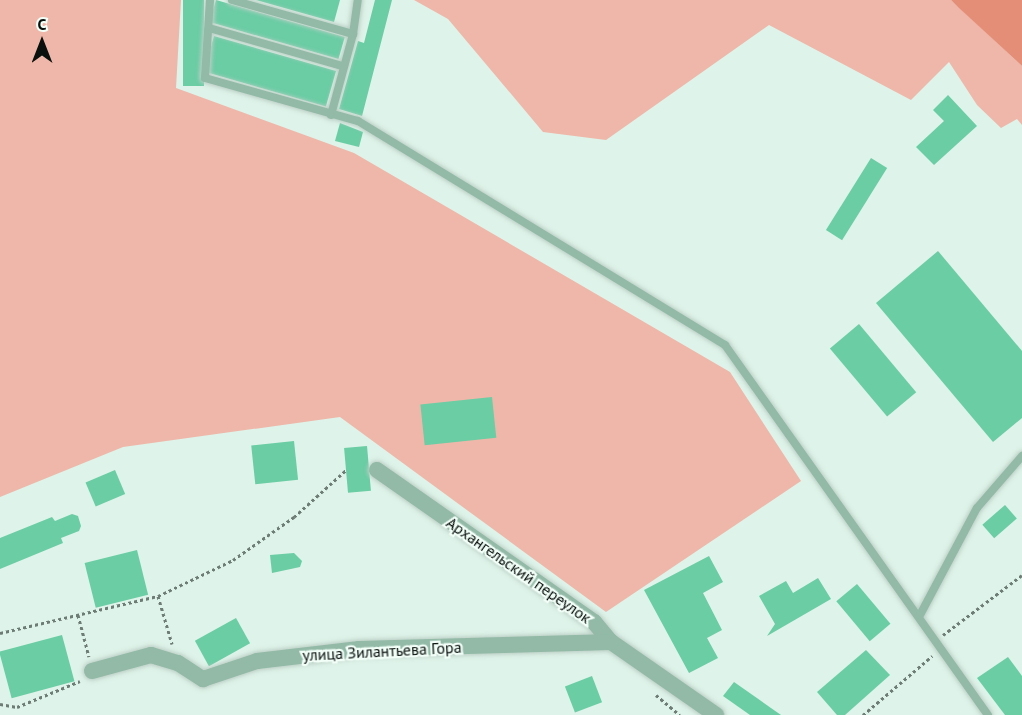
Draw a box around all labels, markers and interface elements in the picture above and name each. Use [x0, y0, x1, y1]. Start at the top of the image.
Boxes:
north arrow [12, 12, 72, 72]
text: С [38, 14, 46, 34]
street label: Архангельский переулок [443, 513, 595, 627]
street label: улица Зилантьева Гора [302, 637, 462, 665]

